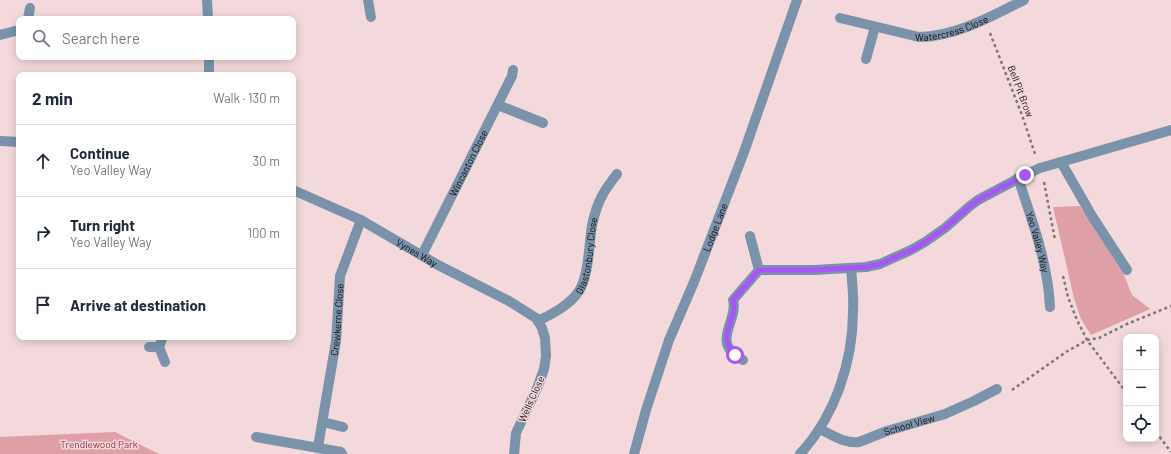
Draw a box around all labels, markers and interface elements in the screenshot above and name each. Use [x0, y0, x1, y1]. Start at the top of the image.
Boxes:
street label: Watercress Close [915, 13, 990, 43]
search box [16, 16, 296, 60]
icon: search [30, 27, 52, 49]
text: Search here [62, 29, 140, 47]
street label: Bell Pit Brow [1006, 63, 1036, 119]
text: 2 min [32, 88, 73, 108]
text: Walk · 130 m [213, 90, 280, 106]
street label: Wincanton Close [447, 128, 490, 198]
text: Continue [70, 144, 130, 162]
icon: ahead [32, 150, 54, 172]
text: 30 m [253, 153, 280, 169]
text: Yeo Valley Way [70, 162, 152, 178]
route end [1016, 166, 1034, 184]
street label: Lodge Lane [700, 201, 730, 253]
street label: Yeo Valley Way [1024, 210, 1052, 274]
text: Turn right [70, 216, 135, 234]
street label: Glastonbury Close [573, 216, 600, 296]
icon: right [32, 222, 54, 244]
text: 100 m [247, 225, 280, 241]
text: Yeo Valley Way [70, 234, 152, 250]
street label: Vynes Way [394, 236, 440, 270]
street label: Crewkerne Close [328, 283, 346, 357]
icon: arrive [32, 294, 54, 316]
text: Arrive at destination [70, 296, 206, 314]
map controls [1123, 334, 1159, 442]
button: + [1123, 334, 1159, 370]
route start [726, 346, 744, 364]
button: − [1123, 370, 1159, 406]
street label: Wells Close [516, 374, 546, 424]
button: locate [1123, 406, 1159, 442]
street label: School View [882, 411, 936, 438]
park label: Trendlewood Park [60, 438, 138, 450]

